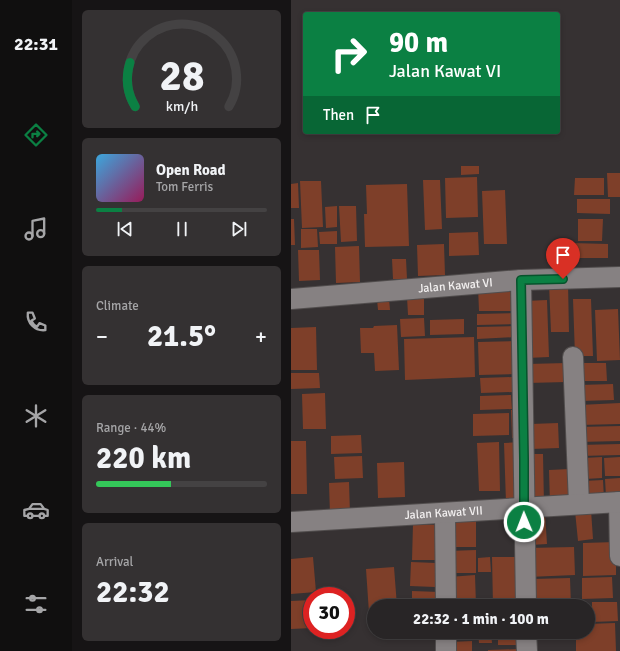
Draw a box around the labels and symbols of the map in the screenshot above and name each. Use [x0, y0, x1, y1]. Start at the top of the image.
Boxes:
pin [546, 238, 580, 279]
street label: Jalan Kawat VI [418, 275, 493, 296]
position arrow [503, 501, 545, 543]
street label: Jalan Kawat VII [404, 503, 483, 523]
speed limit sign: 30 [303, 587, 355, 639]

